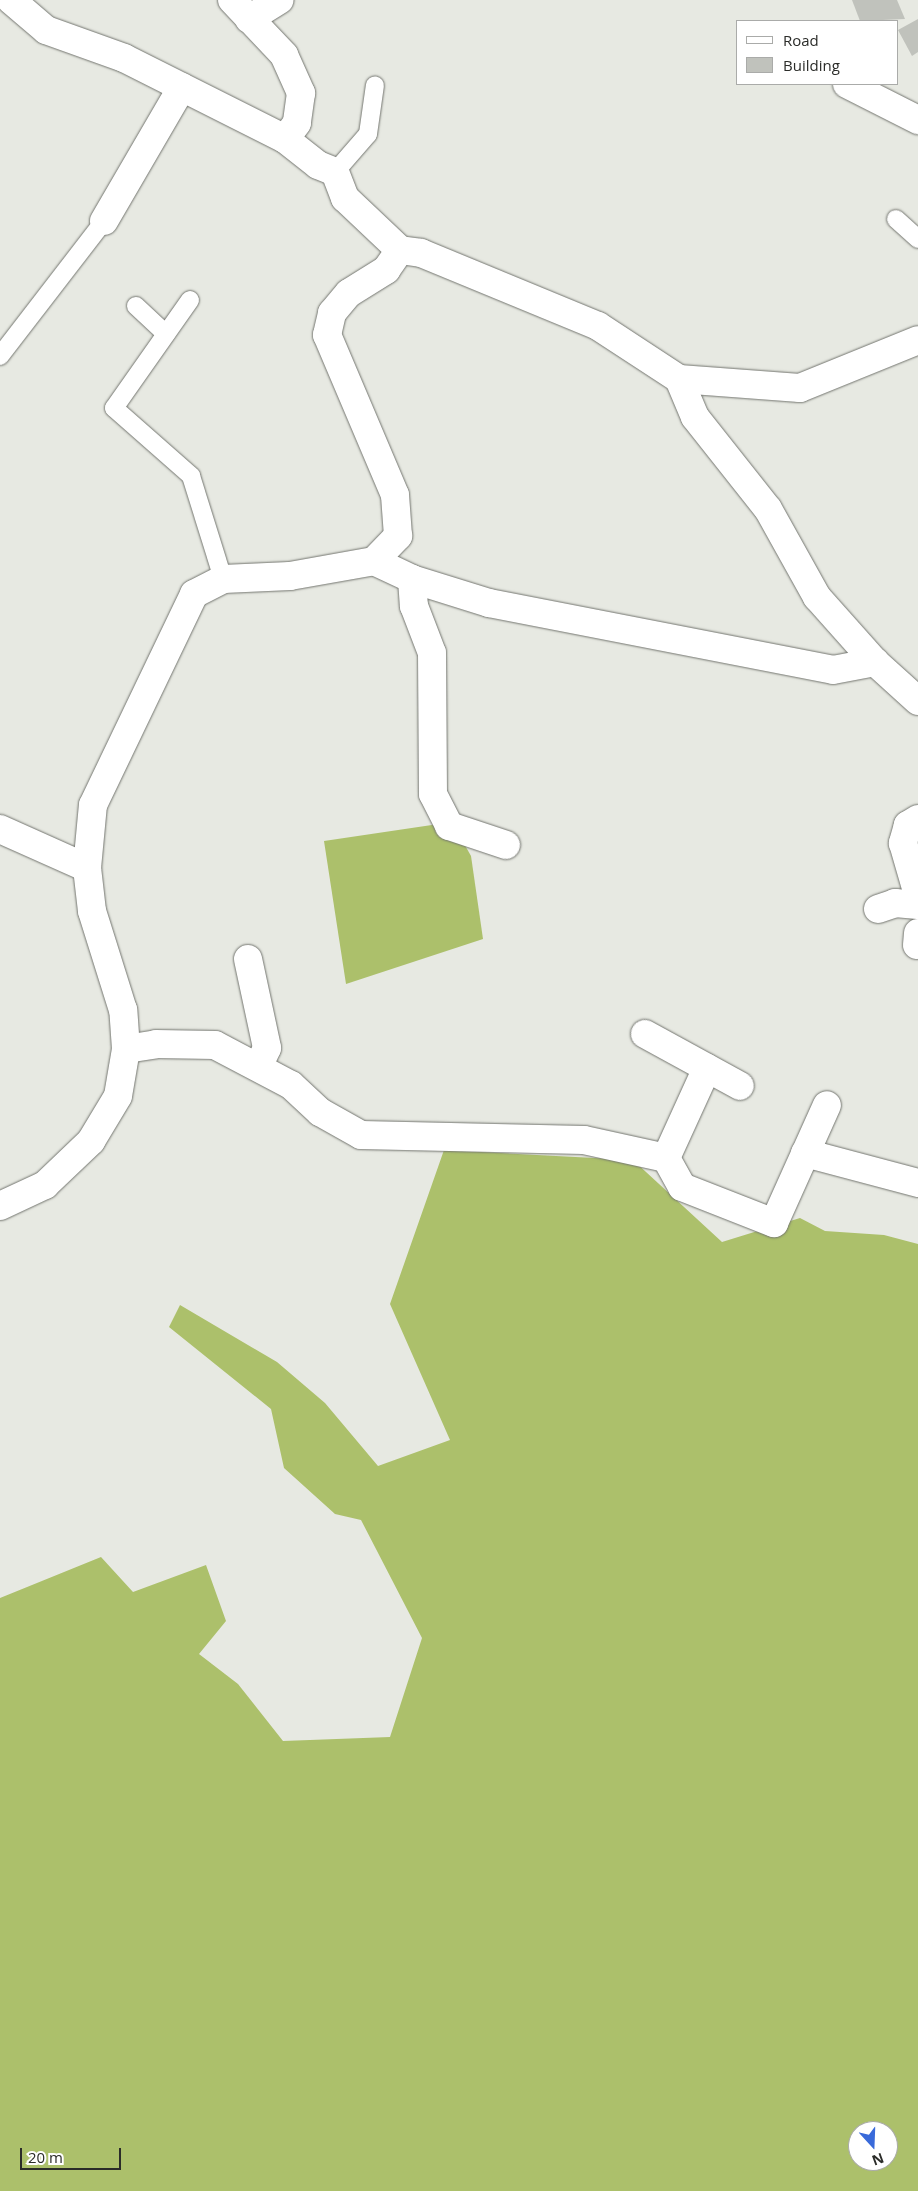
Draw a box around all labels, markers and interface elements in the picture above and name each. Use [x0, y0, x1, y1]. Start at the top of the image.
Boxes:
legend [736, 20, 898, 85]
text: Road [783, 30, 819, 50]
text: Building [783, 55, 840, 75]
north arrow [848, 2121, 898, 2171]
scale bar [22, 2138, 124, 2170]
text: 20 m [28, 2147, 63, 2167]
text: N [869, 2149, 887, 2170]

